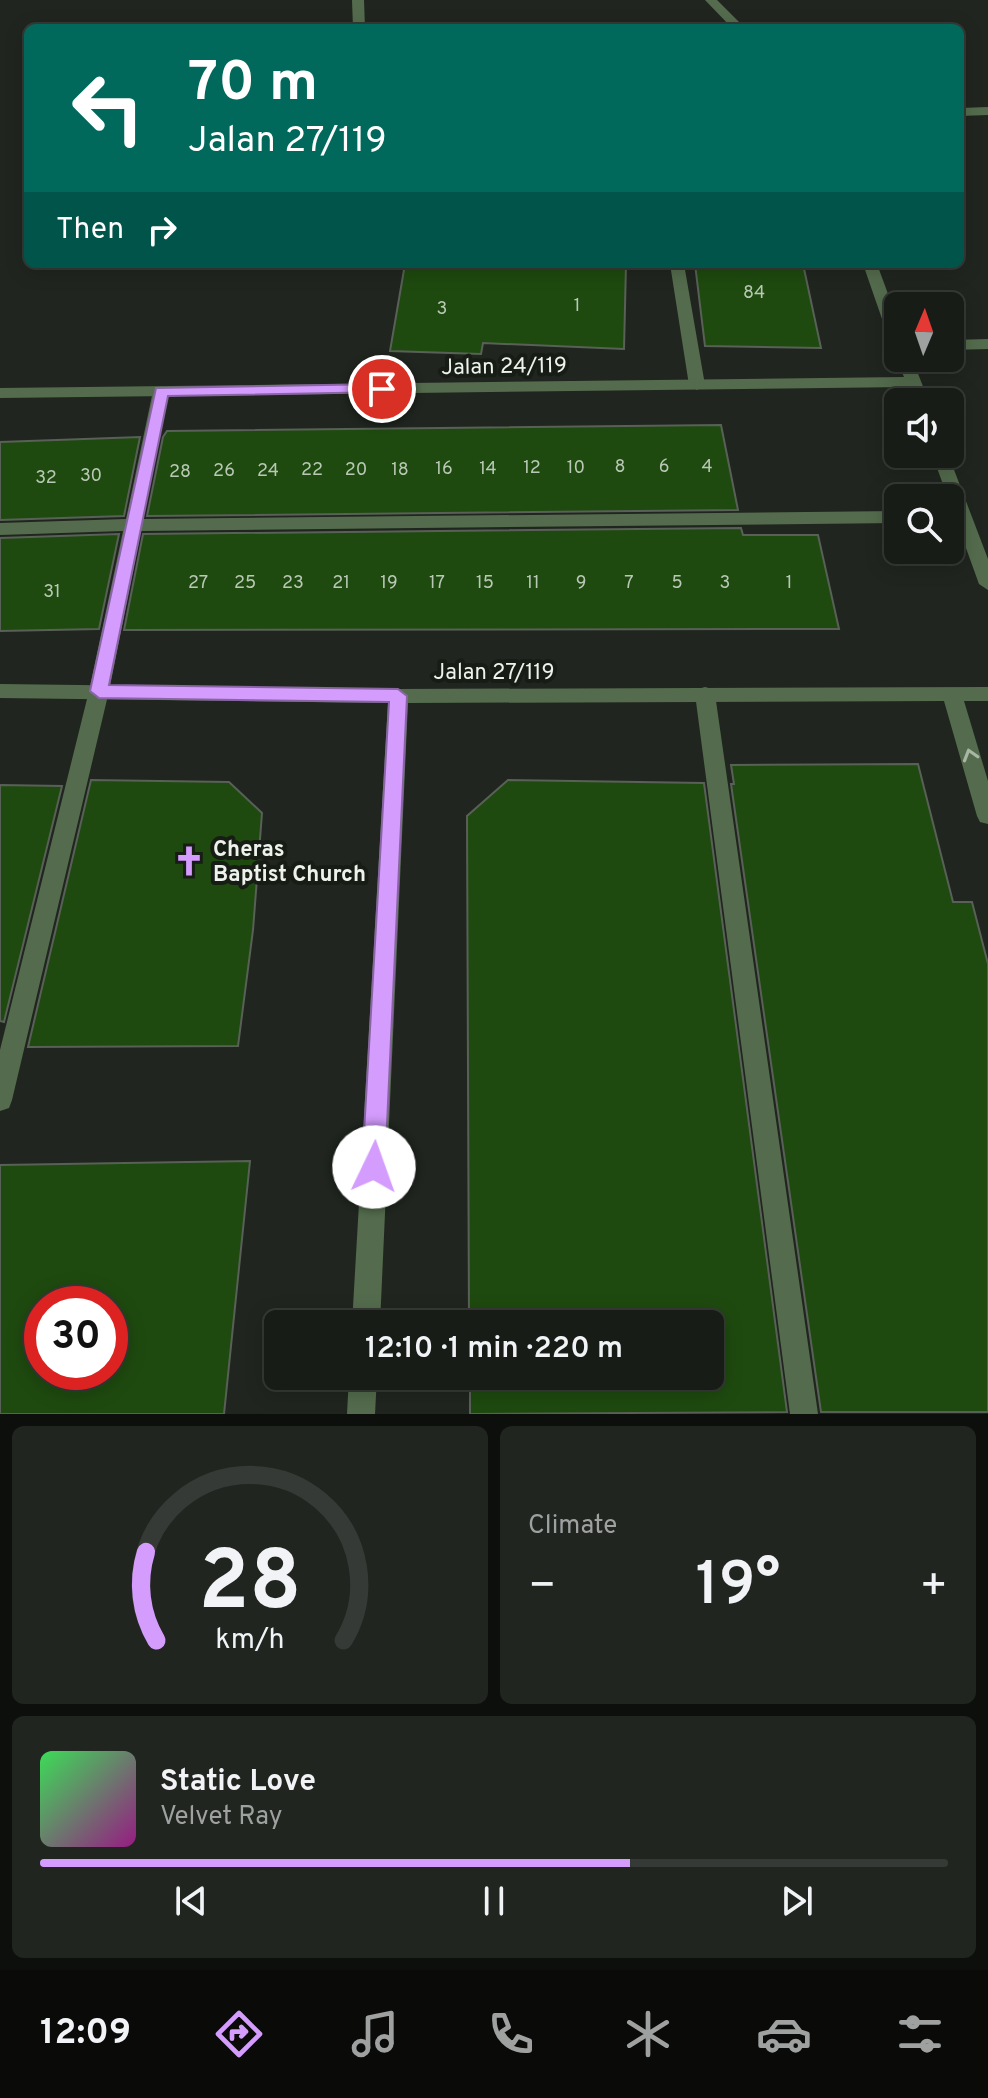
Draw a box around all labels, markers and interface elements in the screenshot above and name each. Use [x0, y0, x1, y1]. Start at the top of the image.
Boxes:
text: 70 m [188, 50, 318, 120]
icon: left [56, 56, 160, 160]
text: Jalan 27/119 [188, 119, 387, 165]
icon: right [140, 208, 184, 252]
text: Then [56, 212, 124, 249]
house number: 84 [743, 282, 765, 305]
north arrow [884, 292, 964, 372]
map controls [884, 292, 964, 564]
house number: 1 [574, 295, 580, 318]
house number: 3 [437, 298, 447, 321]
street label: Jalan 24/119 [441, 353, 567, 382]
pin [348, 355, 416, 423]
icon: arrive [360, 367, 404, 411]
button: sound [884, 388, 964, 468]
house number: 8 [615, 456, 626, 479]
house number: 6 [659, 456, 669, 479]
house number: 4 [701, 456, 713, 479]
house number: 12 [523, 457, 541, 480]
house number: 10 [567, 457, 585, 480]
house number: 16 [435, 458, 453, 481]
house number: 14 [479, 458, 497, 481]
house number: 22 [301, 459, 323, 482]
house number: 20 [345, 459, 367, 482]
house number: 18 [391, 459, 409, 482]
house number: 26 [213, 460, 235, 483]
house number: 24 [257, 460, 279, 483]
house number: 28 [169, 461, 191, 484]
house number: 30 [80, 465, 102, 488]
house number: 32 [35, 467, 57, 490]
button: search [884, 484, 964, 564]
house number: 27 [188, 572, 208, 595]
house number: 25 [234, 572, 256, 595]
house number: 23 [282, 572, 304, 595]
house number: 21 [332, 572, 350, 595]
house number: 19 [380, 572, 398, 595]
house number: 17 [429, 572, 445, 595]
house number: 15 [476, 572, 494, 595]
house number: 11 [526, 572, 540, 595]
house number: 9 [576, 572, 586, 595]
house number: 7 [624, 572, 634, 595]
house number: 5 [671, 572, 683, 595]
house number: 3 [720, 572, 730, 595]
house number: 1 [786, 572, 792, 595]
house number: 31 [43, 581, 61, 604]
street label: Jalan 27/119 [433, 660, 555, 687]
one-way arrow [963, 749, 979, 762]
place label: Cheras Baptist Church [213, 837, 366, 889]
church icon: Cheras Baptist Church [172, 844, 206, 878]
position arrow [332, 1125, 416, 1209]
speed limit sign: 30 [24, 1286, 128, 1390]
text: 12:10 · 1 min · 220 m [365, 1331, 623, 1368]
text: Climate [528, 1510, 617, 1543]
text: 28 [198, 1534, 302, 1639]
text: 19° [696, 1550, 780, 1626]
text: − [528, 1560, 556, 1616]
text: + [920, 1560, 948, 1616]
text: km/h [215, 1623, 285, 1659]
text: Static Love [160, 1764, 316, 1801]
text: Velvet Ray [160, 1801, 283, 1834]
icon: previous [169, 1879, 213, 1923]
icon: pause [472, 1879, 516, 1923]
icon: next [775, 1879, 819, 1923]
icon: directions [211, 2006, 267, 2062]
icon: music [347, 2006, 403, 2062]
icon: phone [483, 2006, 539, 2062]
icon: climate [620, 2006, 676, 2062]
icon: car [756, 2006, 812, 2062]
icon: filters [892, 2006, 948, 2062]
text: 12:09 [40, 2011, 131, 2057]

